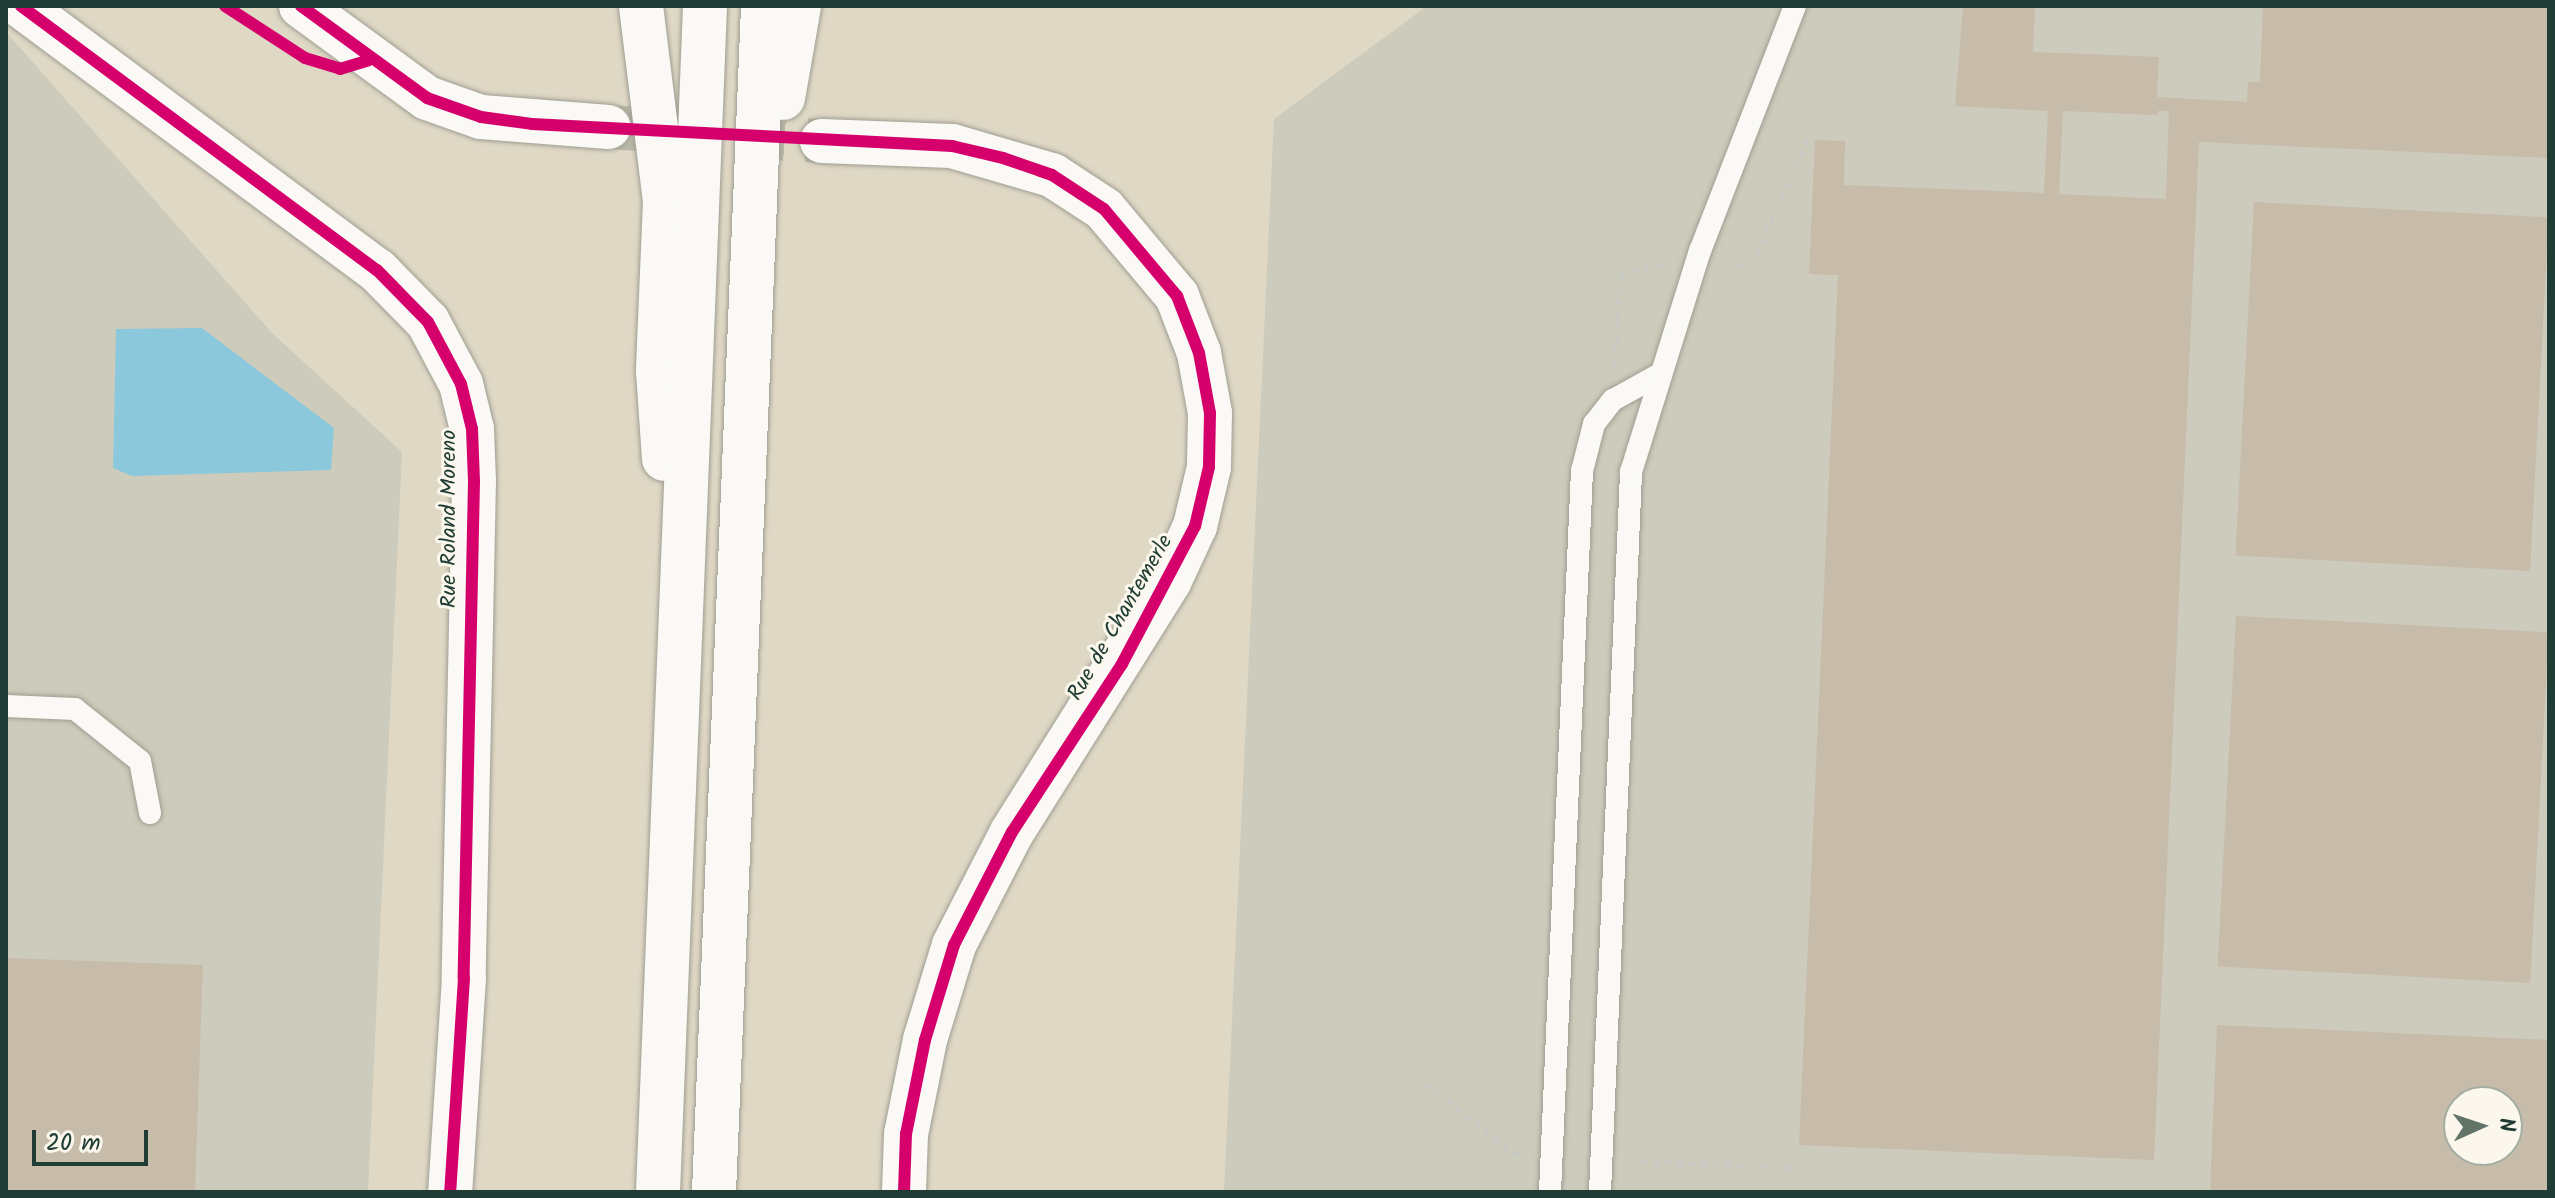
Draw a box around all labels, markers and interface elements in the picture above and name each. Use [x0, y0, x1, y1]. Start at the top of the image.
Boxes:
street label: Rue Roland Moreno [437, 430, 463, 608]
street label: Rue de Chantemerle [1063, 530, 1179, 706]
north arrow [2443, 1086, 2523, 1166]
scale bar [36, 1114, 152, 1164]
text: N [2488, 1117, 2523, 1133]
text: 20 m [46, 1124, 101, 1163]

